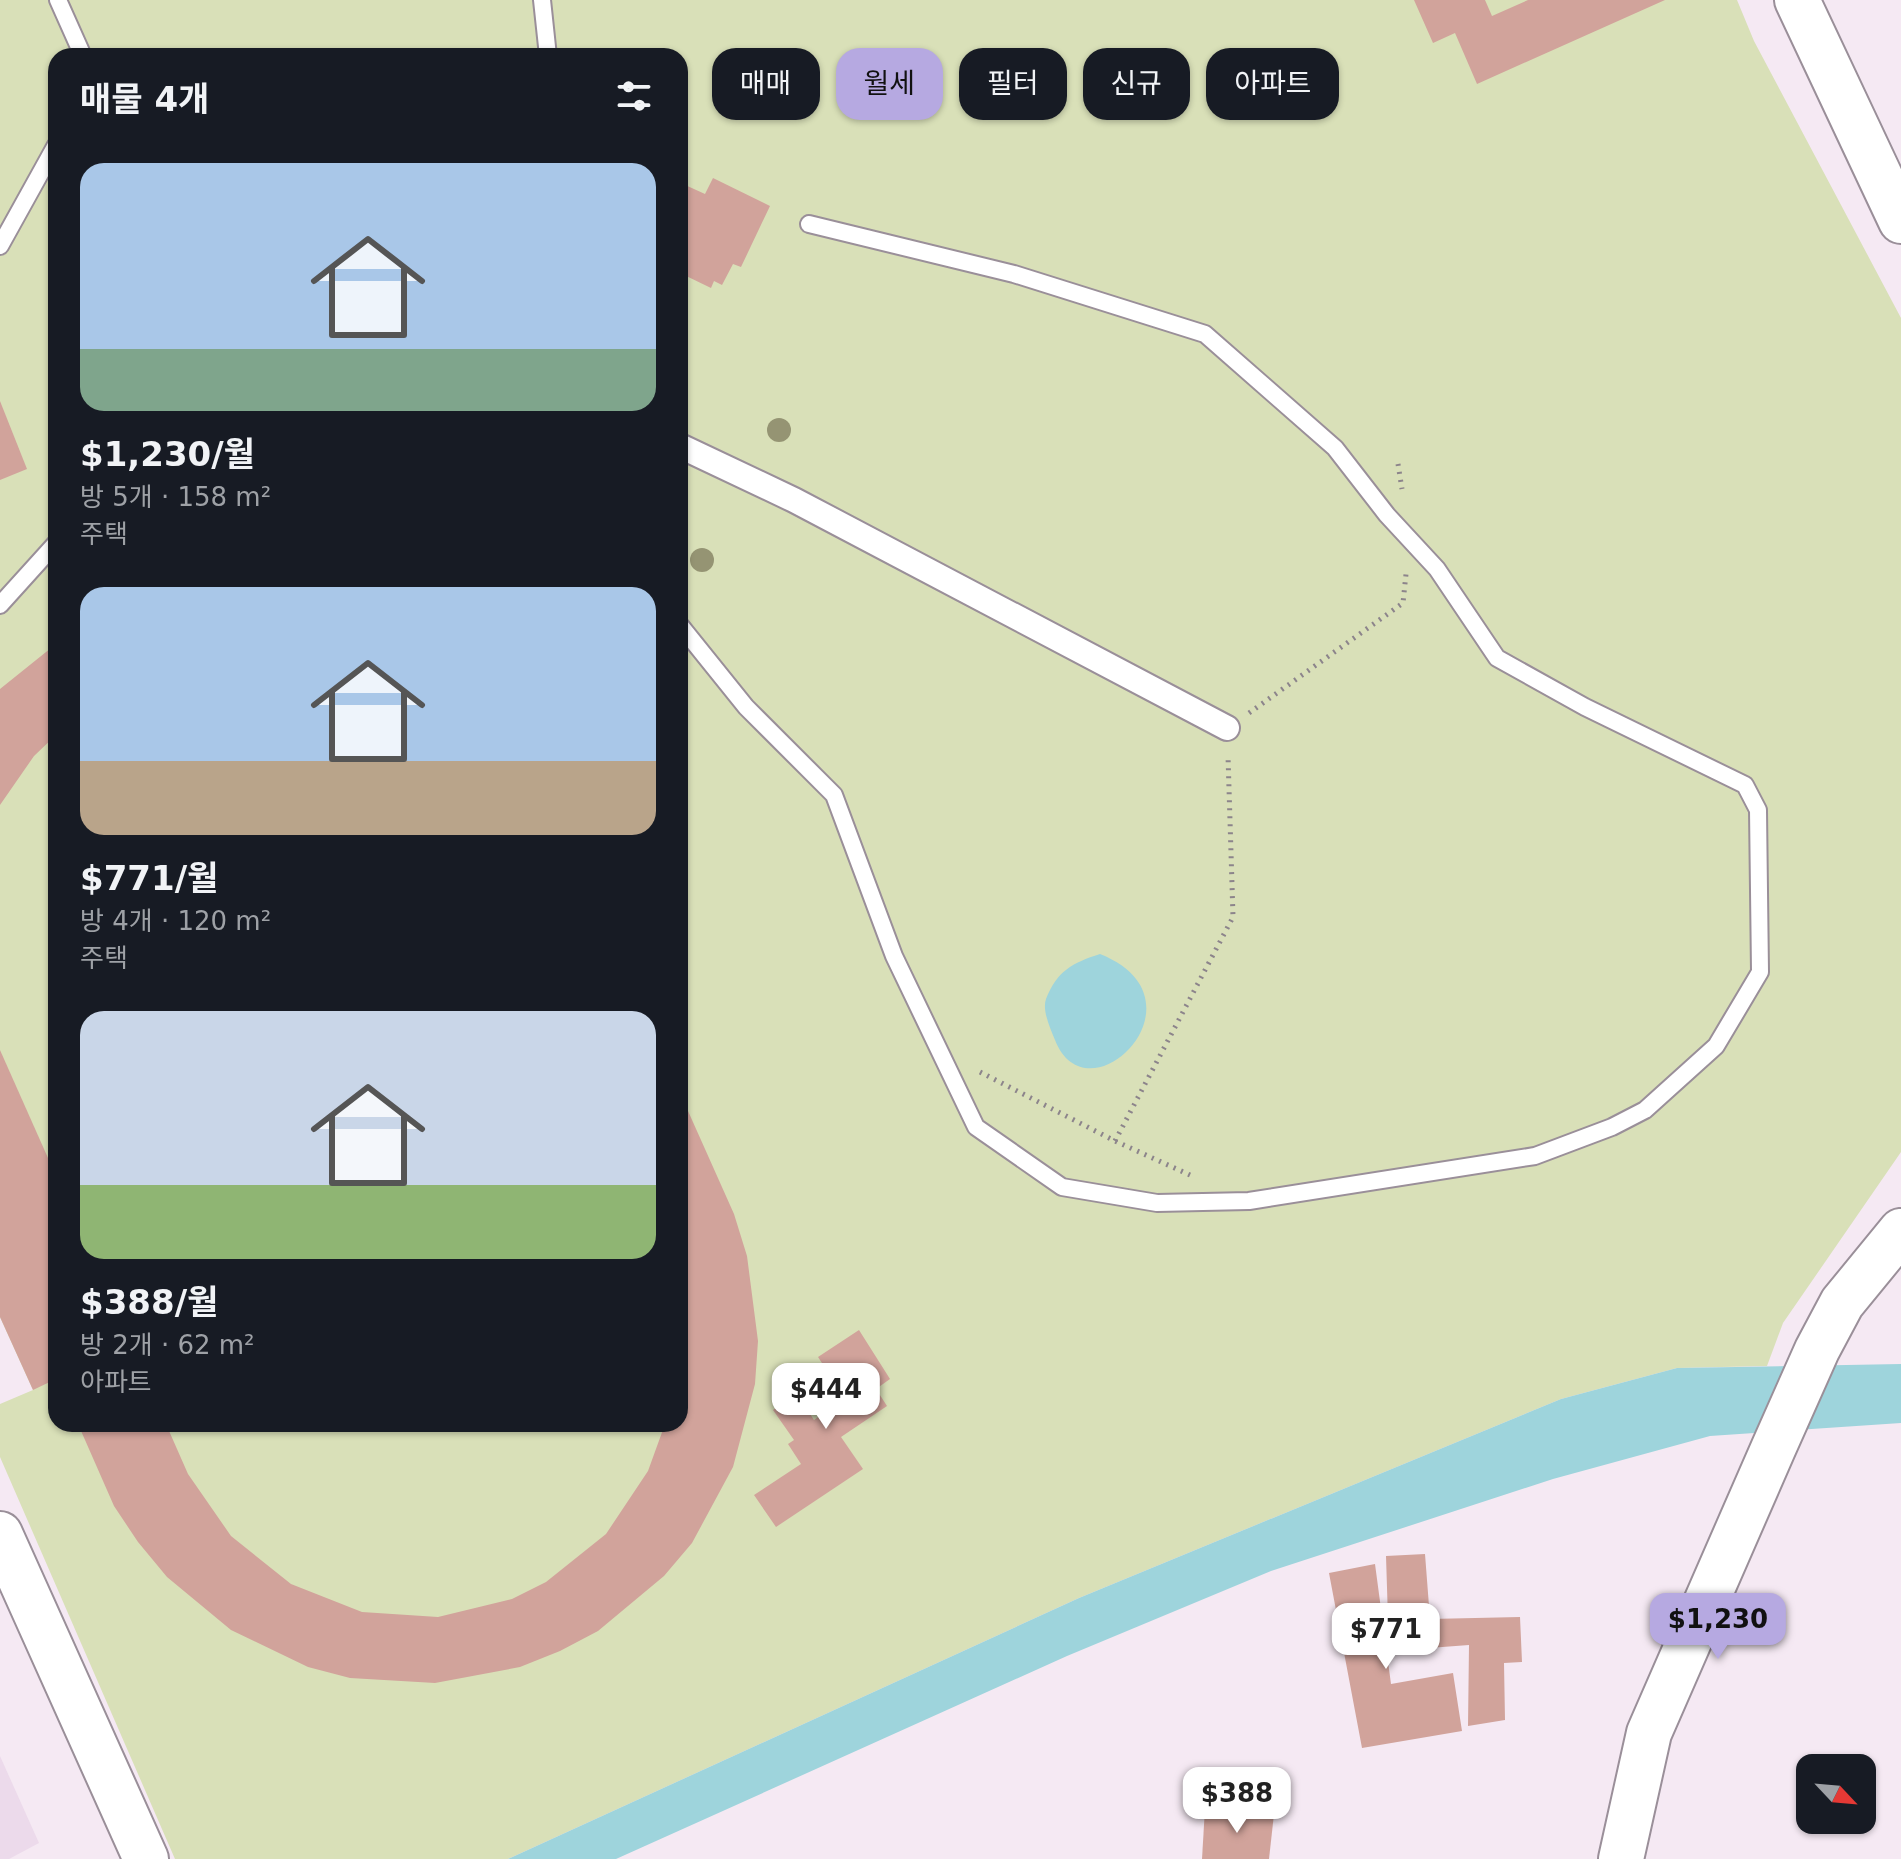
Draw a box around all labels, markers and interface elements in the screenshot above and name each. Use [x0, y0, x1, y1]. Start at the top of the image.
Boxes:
chip: 매매 [712, 48, 820, 120]
chip: 월세 [836, 48, 943, 120]
chip: 필터 [959, 48, 1067, 120]
chip: 신규 [1083, 48, 1190, 120]
chip: 아파트 [1206, 48, 1339, 120]
icon: filters [612, 74, 656, 118]
text: 매물 4개 [80, 79, 209, 119]
icon: home [296, 215, 440, 359]
text: $1,230/월 [80, 434, 255, 474]
text: 방 5개 · 158 m² [80, 482, 271, 512]
text: 주택 [80, 519, 128, 549]
icon: home [296, 639, 440, 783]
text: $771/월 [80, 858, 218, 898]
text: 방 4개 · 120 m² [80, 906, 271, 936]
text: 주택 [80, 943, 128, 973]
icon: home [296, 1063, 440, 1207]
text: $388/월 [80, 1282, 218, 1322]
text: 방 2개 · 62 m² [80, 1330, 255, 1360]
pin: $444 [779, 1363, 873, 1431]
text: 아파트 [80, 1367, 152, 1397]
text: $444 [790, 1374, 862, 1404]
pin: $1,230 [1653, 1593, 1783, 1661]
pin: $771 [1339, 1603, 1433, 1671]
text: $1,230 [1668, 1604, 1768, 1634]
text: $771 [1350, 1614, 1422, 1644]
north arrow [1796, 1754, 1876, 1834]
map controls [1796, 1754, 1876, 1834]
pin: $388 [1190, 1767, 1284, 1835]
text: $388 [1201, 1778, 1273, 1808]

